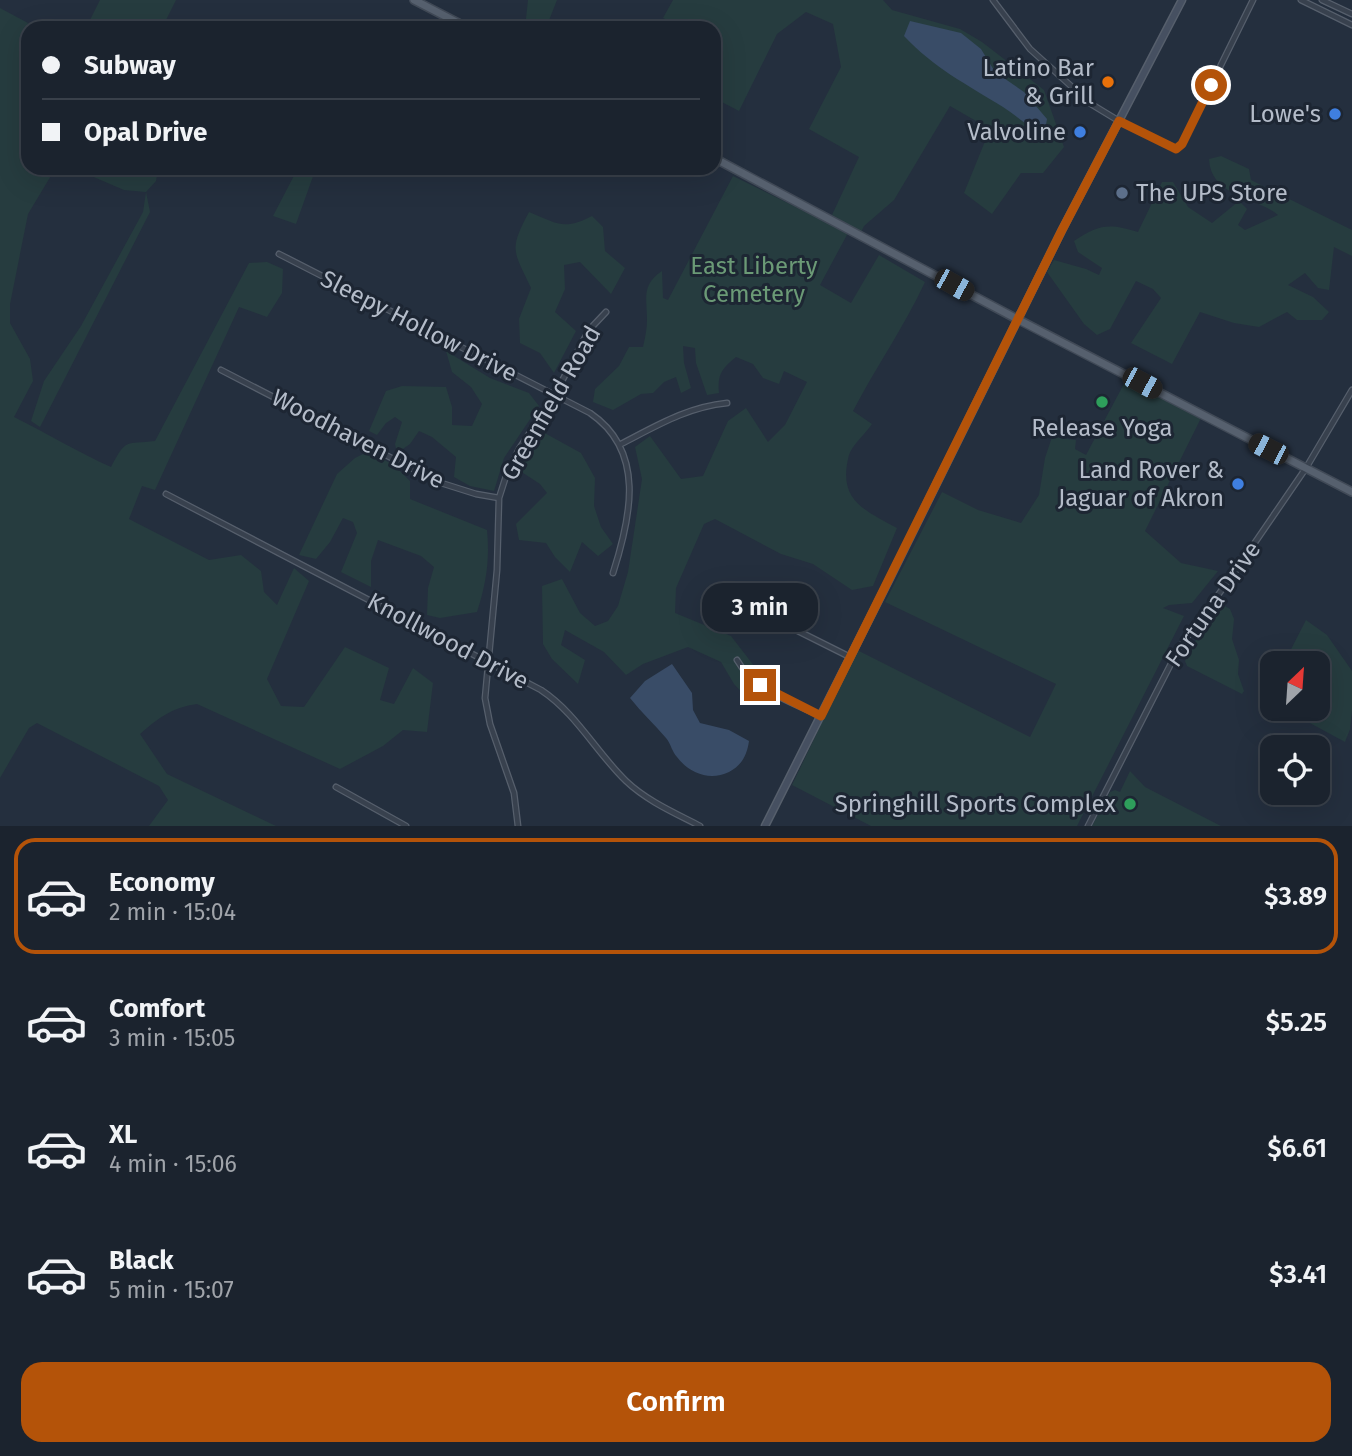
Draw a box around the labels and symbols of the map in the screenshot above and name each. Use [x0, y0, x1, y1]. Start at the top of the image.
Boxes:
place label: Latino Bar & Grill [982, 54, 1095, 110]
route start [1195, 69, 1227, 101]
marker: Latino Bar & Grill [1100, 74, 1116, 90]
place label: Lowe's [1249, 100, 1321, 128]
marker: Lowe's [1327, 106, 1343, 122]
place label: Valvoline [967, 118, 1066, 146]
marker: Valvoline [1072, 124, 1088, 140]
place label: The UPS Store [1136, 179, 1288, 207]
marker: The UPS Store [1114, 185, 1130, 201]
park label: East Liberty Cemetery [690, 252, 818, 308]
street label: Sleepy Hollow Drive [316, 264, 522, 388]
car [931, 266, 978, 304]
street label: Greenfield Road [495, 321, 607, 485]
car [1119, 364, 1166, 402]
street label: Woodhaven Drive [267, 383, 449, 495]
marker: Release Yoga [1094, 394, 1110, 410]
place label: Release Yoga [1031, 414, 1173, 442]
car [1245, 430, 1292, 468]
place label: Land Rover & Jaguar of Akron [1058, 456, 1224, 512]
marker: Land Rover & Jaguar of Akron [1230, 476, 1246, 492]
street label: Fortuna Drive [1159, 536, 1267, 672]
callout: 3 min [702, 584, 818, 632]
street label: Knollwood Drive [363, 587, 533, 695]
north arrow [1260, 651, 1330, 721]
route end [744, 669, 776, 701]
place label: Springhill Sports Complex [835, 790, 1116, 818]
marker: Springhill Sports Complex [1122, 796, 1138, 812]

